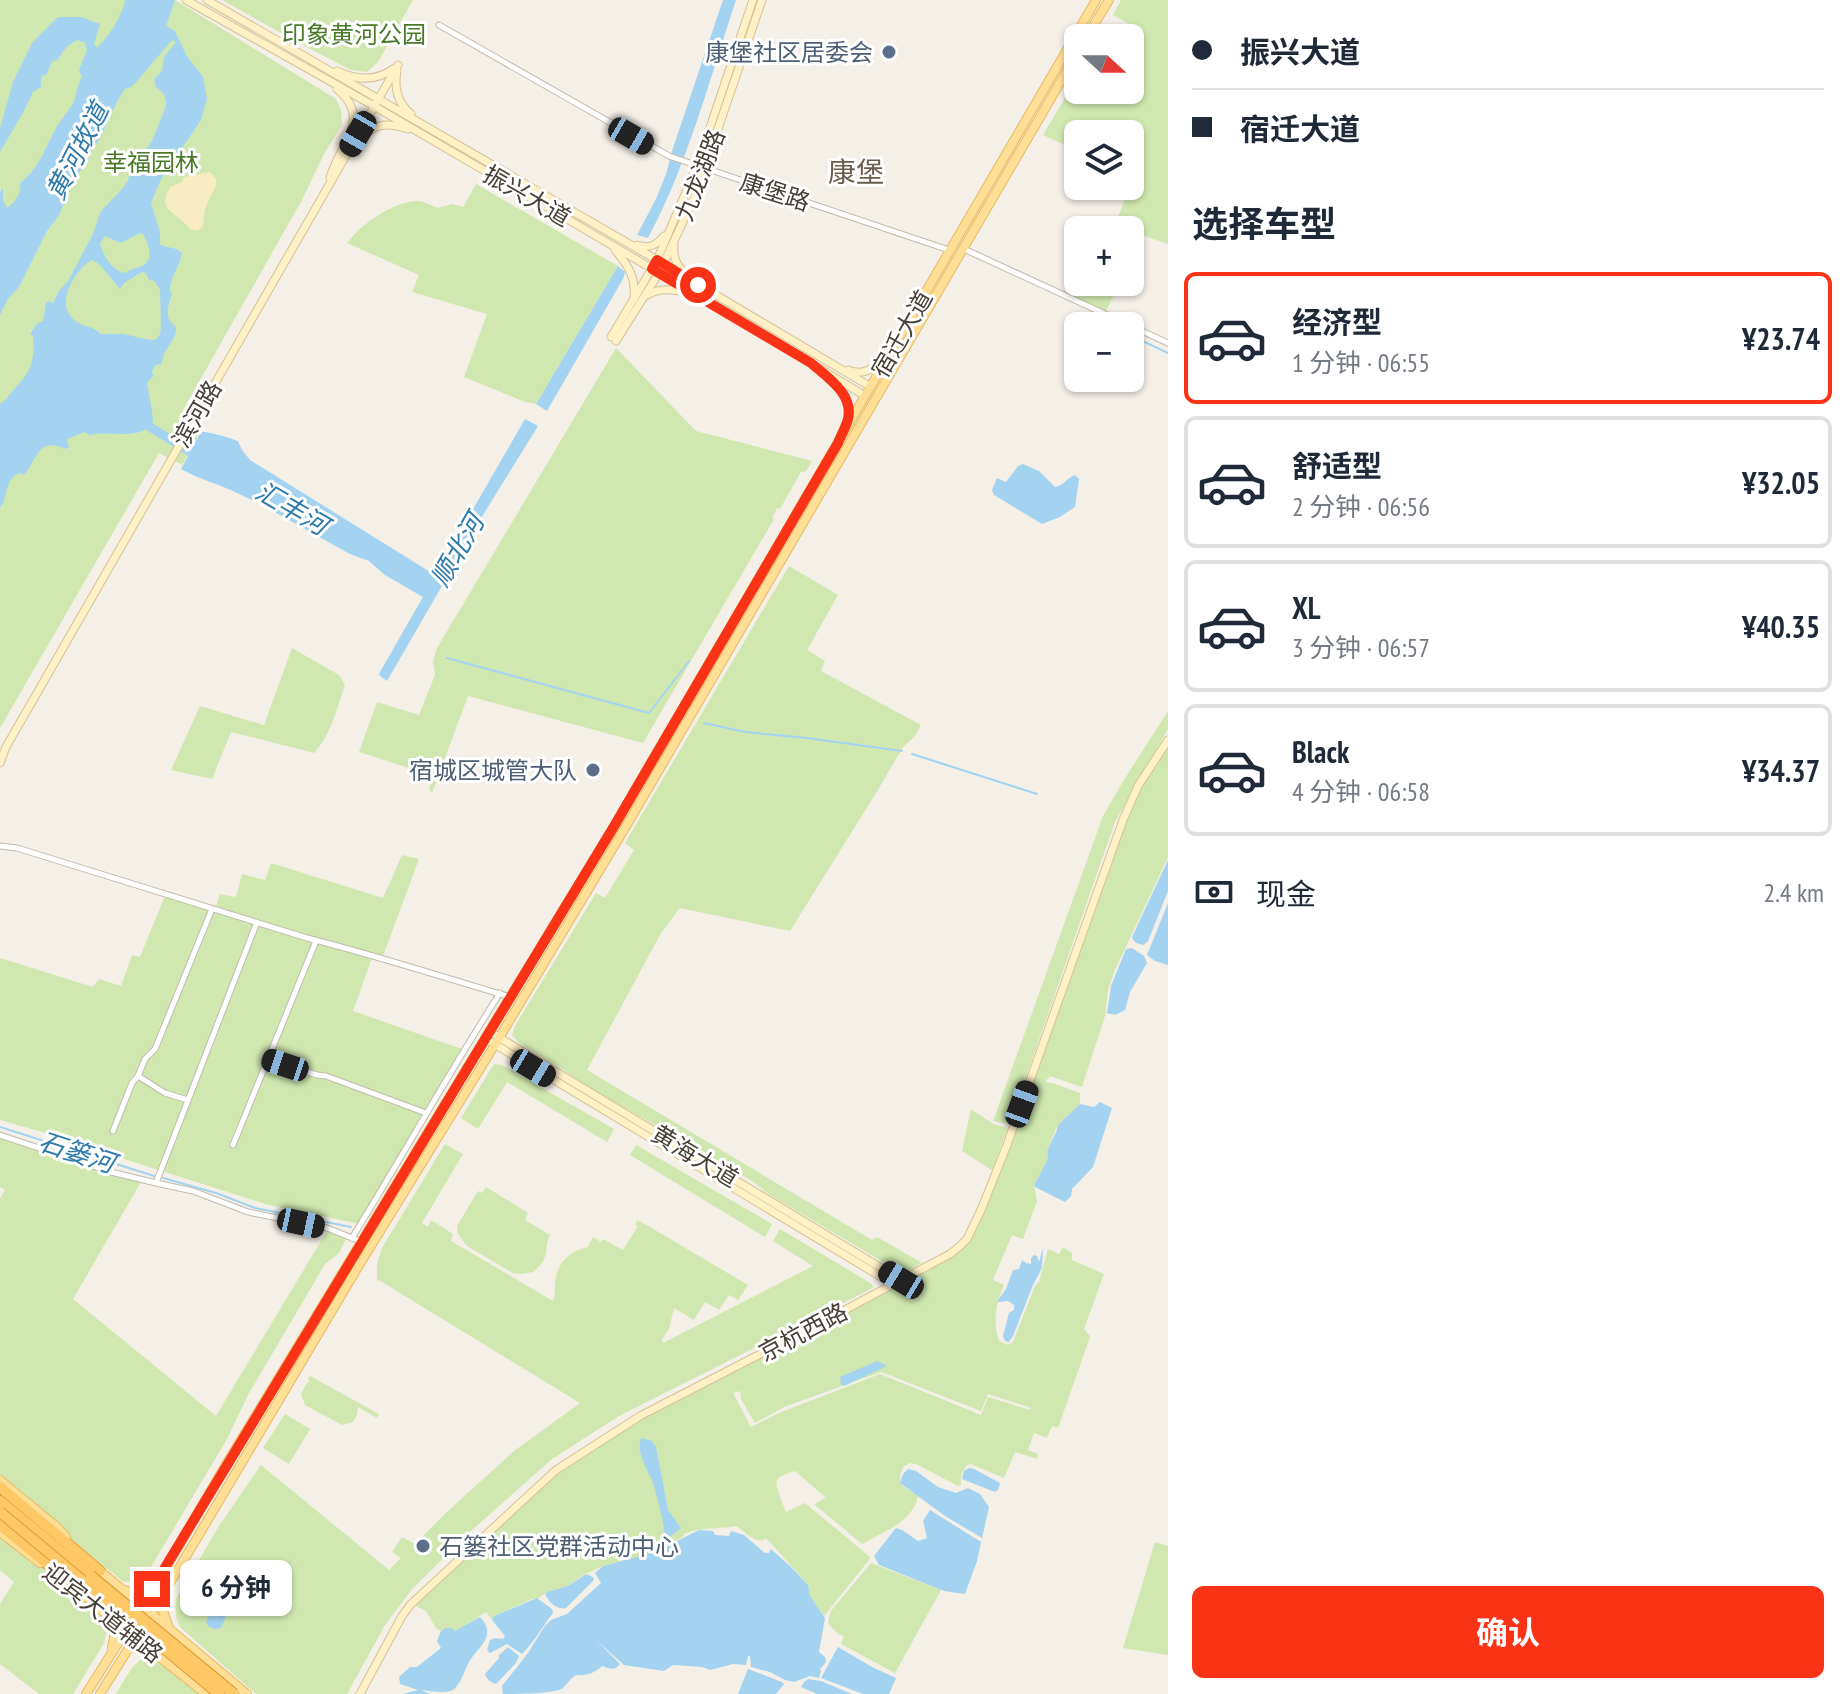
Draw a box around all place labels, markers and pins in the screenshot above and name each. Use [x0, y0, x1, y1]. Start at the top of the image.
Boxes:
place label: 康堡社区居委会 [705, 37, 873, 68]
marker: 康堡社区居委会 [880, 43, 898, 61]
place label: 宿城区城管大队 [409, 755, 577, 786]
marker: 宿城区城管大队 [584, 761, 602, 779]
place label: 石篓社区党群活动中心 [439, 1531, 679, 1562]
marker: 石篓社区党群活动中心 [414, 1537, 432, 1555]

